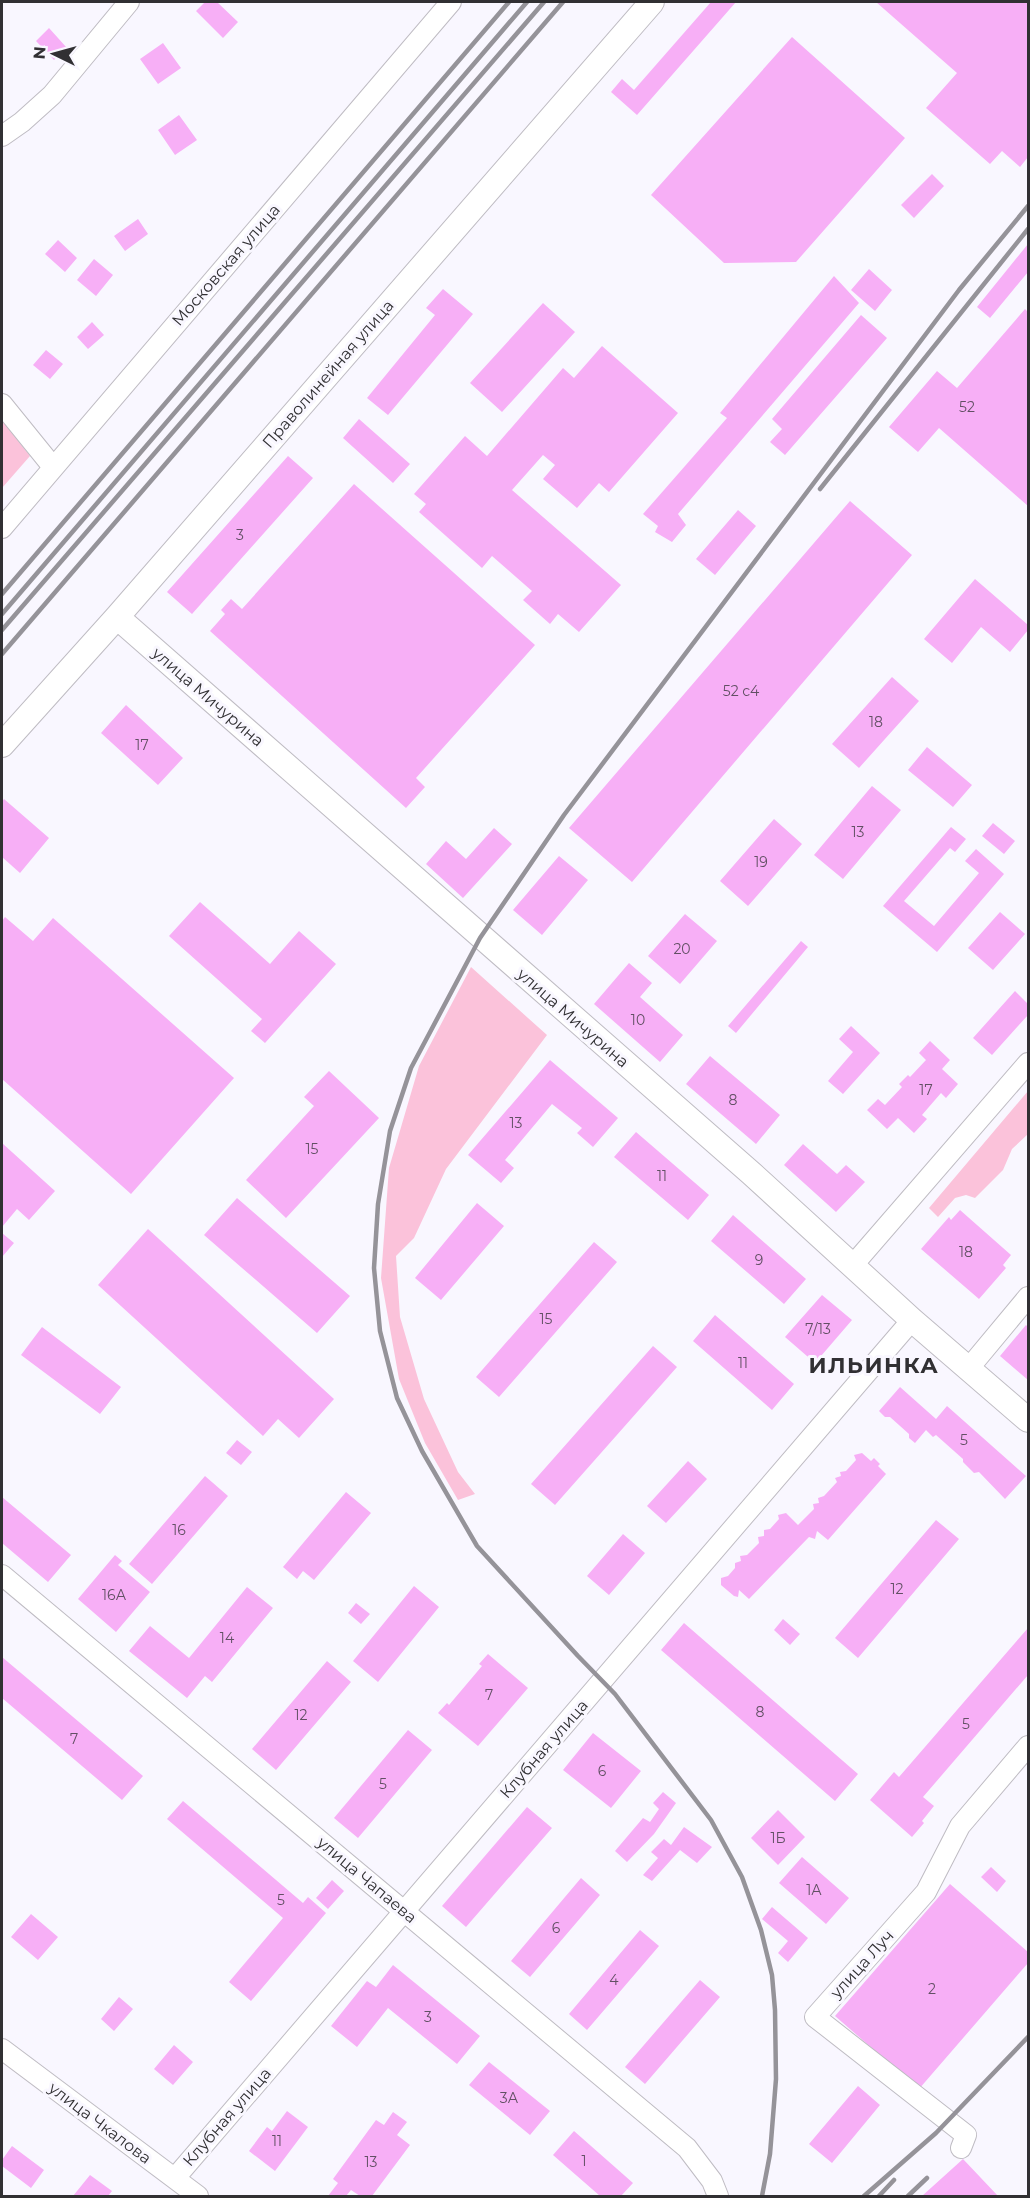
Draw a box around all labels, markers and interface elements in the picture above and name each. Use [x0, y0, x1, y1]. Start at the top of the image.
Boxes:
north arrow [24, 24, 84, 84]
text: N [30, 45, 50, 60]
street label: Московская улица [168, 200, 284, 330]
street label: Праволинейная улица [258, 296, 398, 452]
house number: 52 [959, 398, 975, 416]
house number: 3 [236, 526, 244, 544]
street label: улица Мичурина [148, 643, 268, 750]
house number: 52 с4 [723, 682, 760, 700]
house number: 18 [869, 713, 883, 731]
house number: 17 [135, 736, 149, 754]
house number: 13 [852, 823, 865, 841]
house number: 19 [754, 853, 768, 871]
house number: 20 [673, 940, 691, 958]
street label: улица Мичурина [513, 964, 633, 1071]
house number: 10 [631, 1011, 645, 1029]
house number: 17 [919, 1081, 933, 1099]
house number: 8 [729, 1091, 738, 1109]
house number: 13 [510, 1114, 523, 1132]
house number: 15 [306, 1140, 319, 1158]
house number: 11 [657, 1167, 667, 1185]
house number: 18 [959, 1243, 973, 1261]
house number: 9 [755, 1251, 763, 1269]
house number: 15 [540, 1310, 553, 1328]
house number: 7/13 [805, 1320, 831, 1338]
district label: ИЛЬИНКА [809, 1352, 939, 1379]
house number: 11 [738, 1354, 748, 1372]
house number: 5 [960, 1431, 968, 1449]
house number: 16 [172, 1521, 186, 1539]
house number: 12 [890, 1580, 904, 1598]
house number: 16А [102, 1586, 127, 1604]
house number: 14 [220, 1629, 235, 1647]
house number: 7 [485, 1686, 493, 1704]
street label: Клубная улица [496, 1696, 592, 1802]
house number: 8 [756, 1703, 765, 1721]
house number: 12 [294, 1706, 308, 1724]
house number: 5 [962, 1715, 970, 1733]
house number: 7 [70, 1730, 78, 1748]
house number: 6 [598, 1762, 607, 1780]
house number: 5 [379, 1775, 387, 1793]
house number: 1Б [770, 1829, 786, 1847]
street label: улица Чапаева [313, 1832, 421, 1927]
house number: 1А [806, 1881, 822, 1899]
house number: 5 [277, 1891, 285, 1909]
house number: 6 [552, 1919, 561, 1937]
street label: улица Луч [826, 1926, 898, 2003]
house number: 4 [609, 1971, 619, 1989]
house number: 2 [928, 1980, 936, 1998]
house number: 3 [424, 2008, 432, 2026]
street label: Клубная улица [179, 2064, 275, 2170]
street label: улица Чкалова [44, 2078, 155, 2168]
house number: 3А [500, 2089, 519, 2107]
house number: 11 [272, 2132, 282, 2150]
house number: 1 [581, 2152, 587, 2170]
house number: 13 [365, 2153, 378, 2171]

